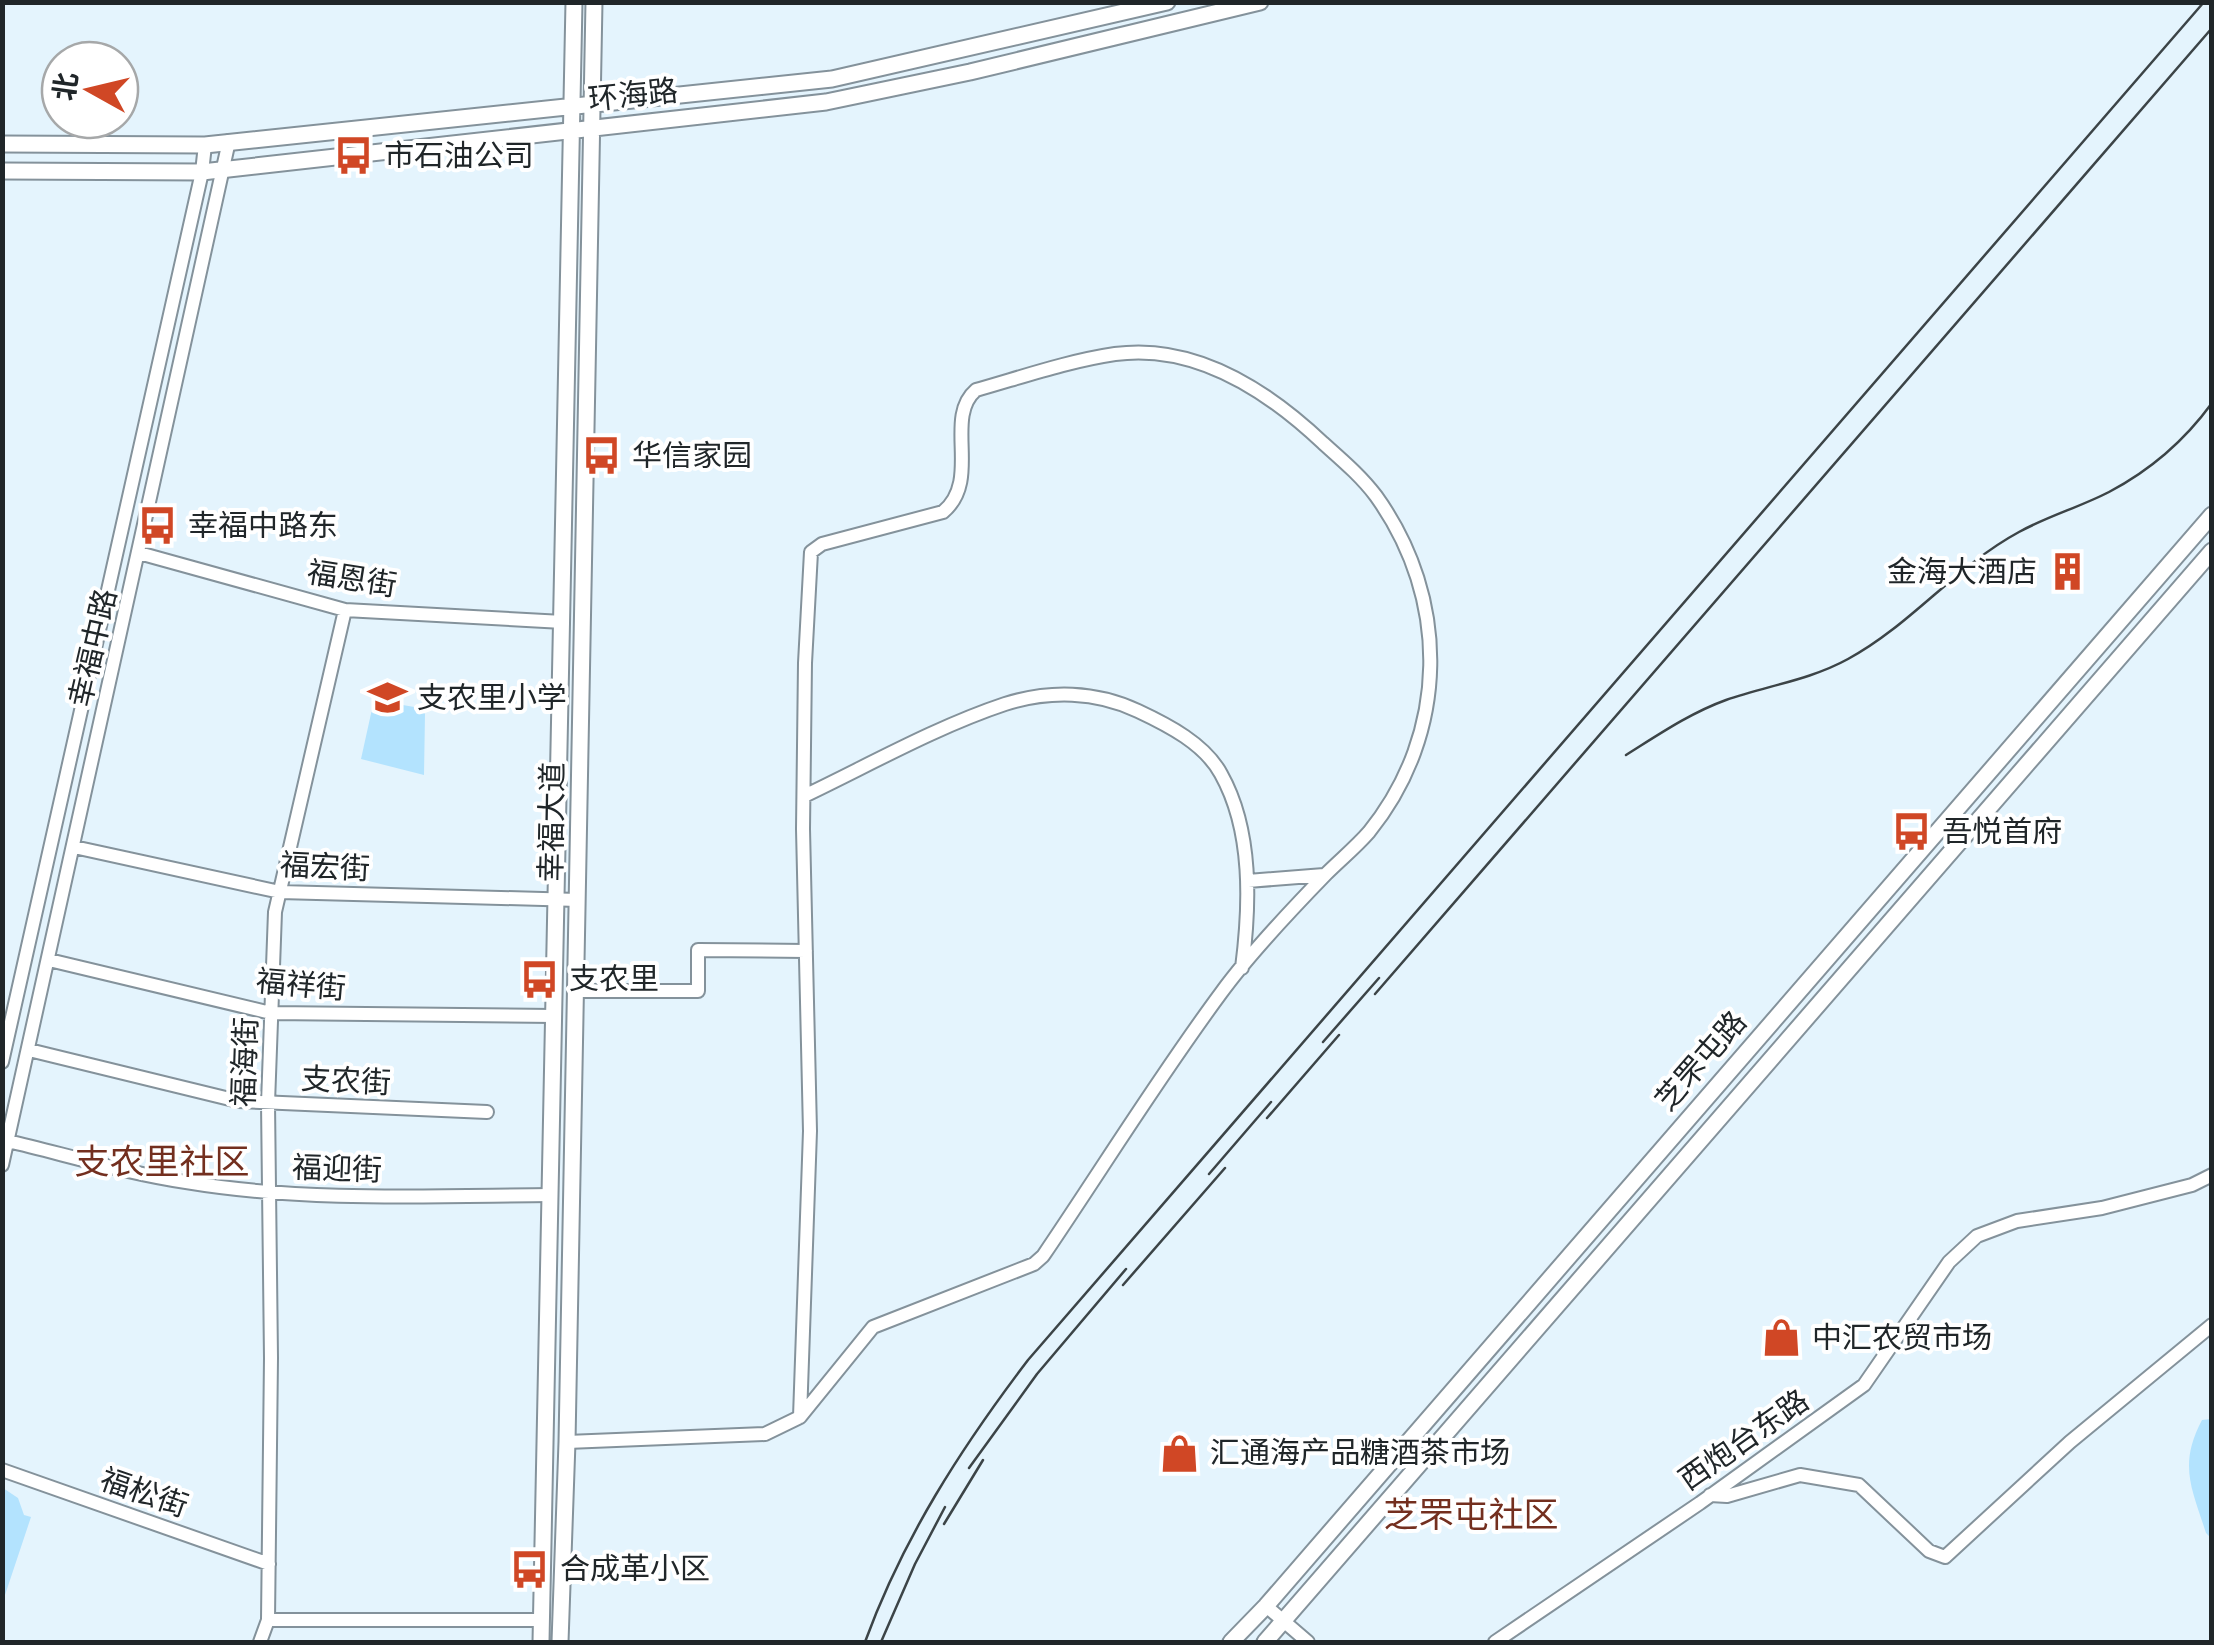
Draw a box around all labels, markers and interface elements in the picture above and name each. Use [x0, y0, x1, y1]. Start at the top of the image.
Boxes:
north arrow [40, 40, 140, 140]
street label: 环海路 [586, 65, 680, 119]
text: 北 [41, 69, 86, 103]
place label: 市石油公司 [384, 131, 534, 175]
bus stop icon: 市石油公司 [333, 135, 375, 177]
place label: 华信家园 [632, 431, 752, 475]
bus stop icon: 华信家园 [581, 435, 623, 477]
place label: 幸福中路东 [188, 501, 338, 545]
bus stop icon: 幸福中路东 [137, 505, 179, 547]
street label: 福恩街 [305, 547, 400, 605]
place label: 金海大酒店 [1887, 547, 2037, 591]
building icon: 金海大酒店 [2046, 551, 2088, 593]
street label: 幸福中路 [55, 584, 125, 711]
place label: 支农里小学 [417, 673, 567, 717]
school or university icon: 支农里小学 [366, 677, 408, 719]
street label: 幸福大道 [526, 762, 572, 882]
place label: 吾悦首府 [1942, 807, 2062, 851]
bus stop icon: 吾悦首府 [1891, 811, 1933, 853]
street label: 福宏街 [279, 840, 371, 888]
place label: 支农里 [569, 954, 659, 998]
street label: 福祥街 [255, 956, 348, 1008]
bus stop icon: 支农里 [518, 958, 560, 1000]
street label: 芝罘屯路 [1643, 999, 1755, 1119]
street label: 福海街 [218, 1016, 266, 1108]
street label: 支农街 [300, 1054, 392, 1102]
district label: 支农里社区 [74, 1133, 250, 1185]
street label: 福迎街 [291, 1142, 383, 1190]
place label: 中汇农贸市场 [1812, 1313, 1992, 1357]
shop icon: 中汇农贸市场 [1761, 1317, 1803, 1359]
street label: 西炮台东路 [1668, 1377, 1816, 1499]
place label: 汇通海产品糖酒茶市场 [1210, 1428, 1510, 1472]
shop icon: 汇通海产品糖酒茶市场 [1159, 1432, 1201, 1474]
street label: 福松街 [95, 1455, 195, 1526]
district label: 芝罘屯社区 [1383, 1486, 1559, 1538]
place label: 合成革小区 [560, 1544, 710, 1588]
bus stop icon: 合成革小区 [509, 1548, 551, 1590]

